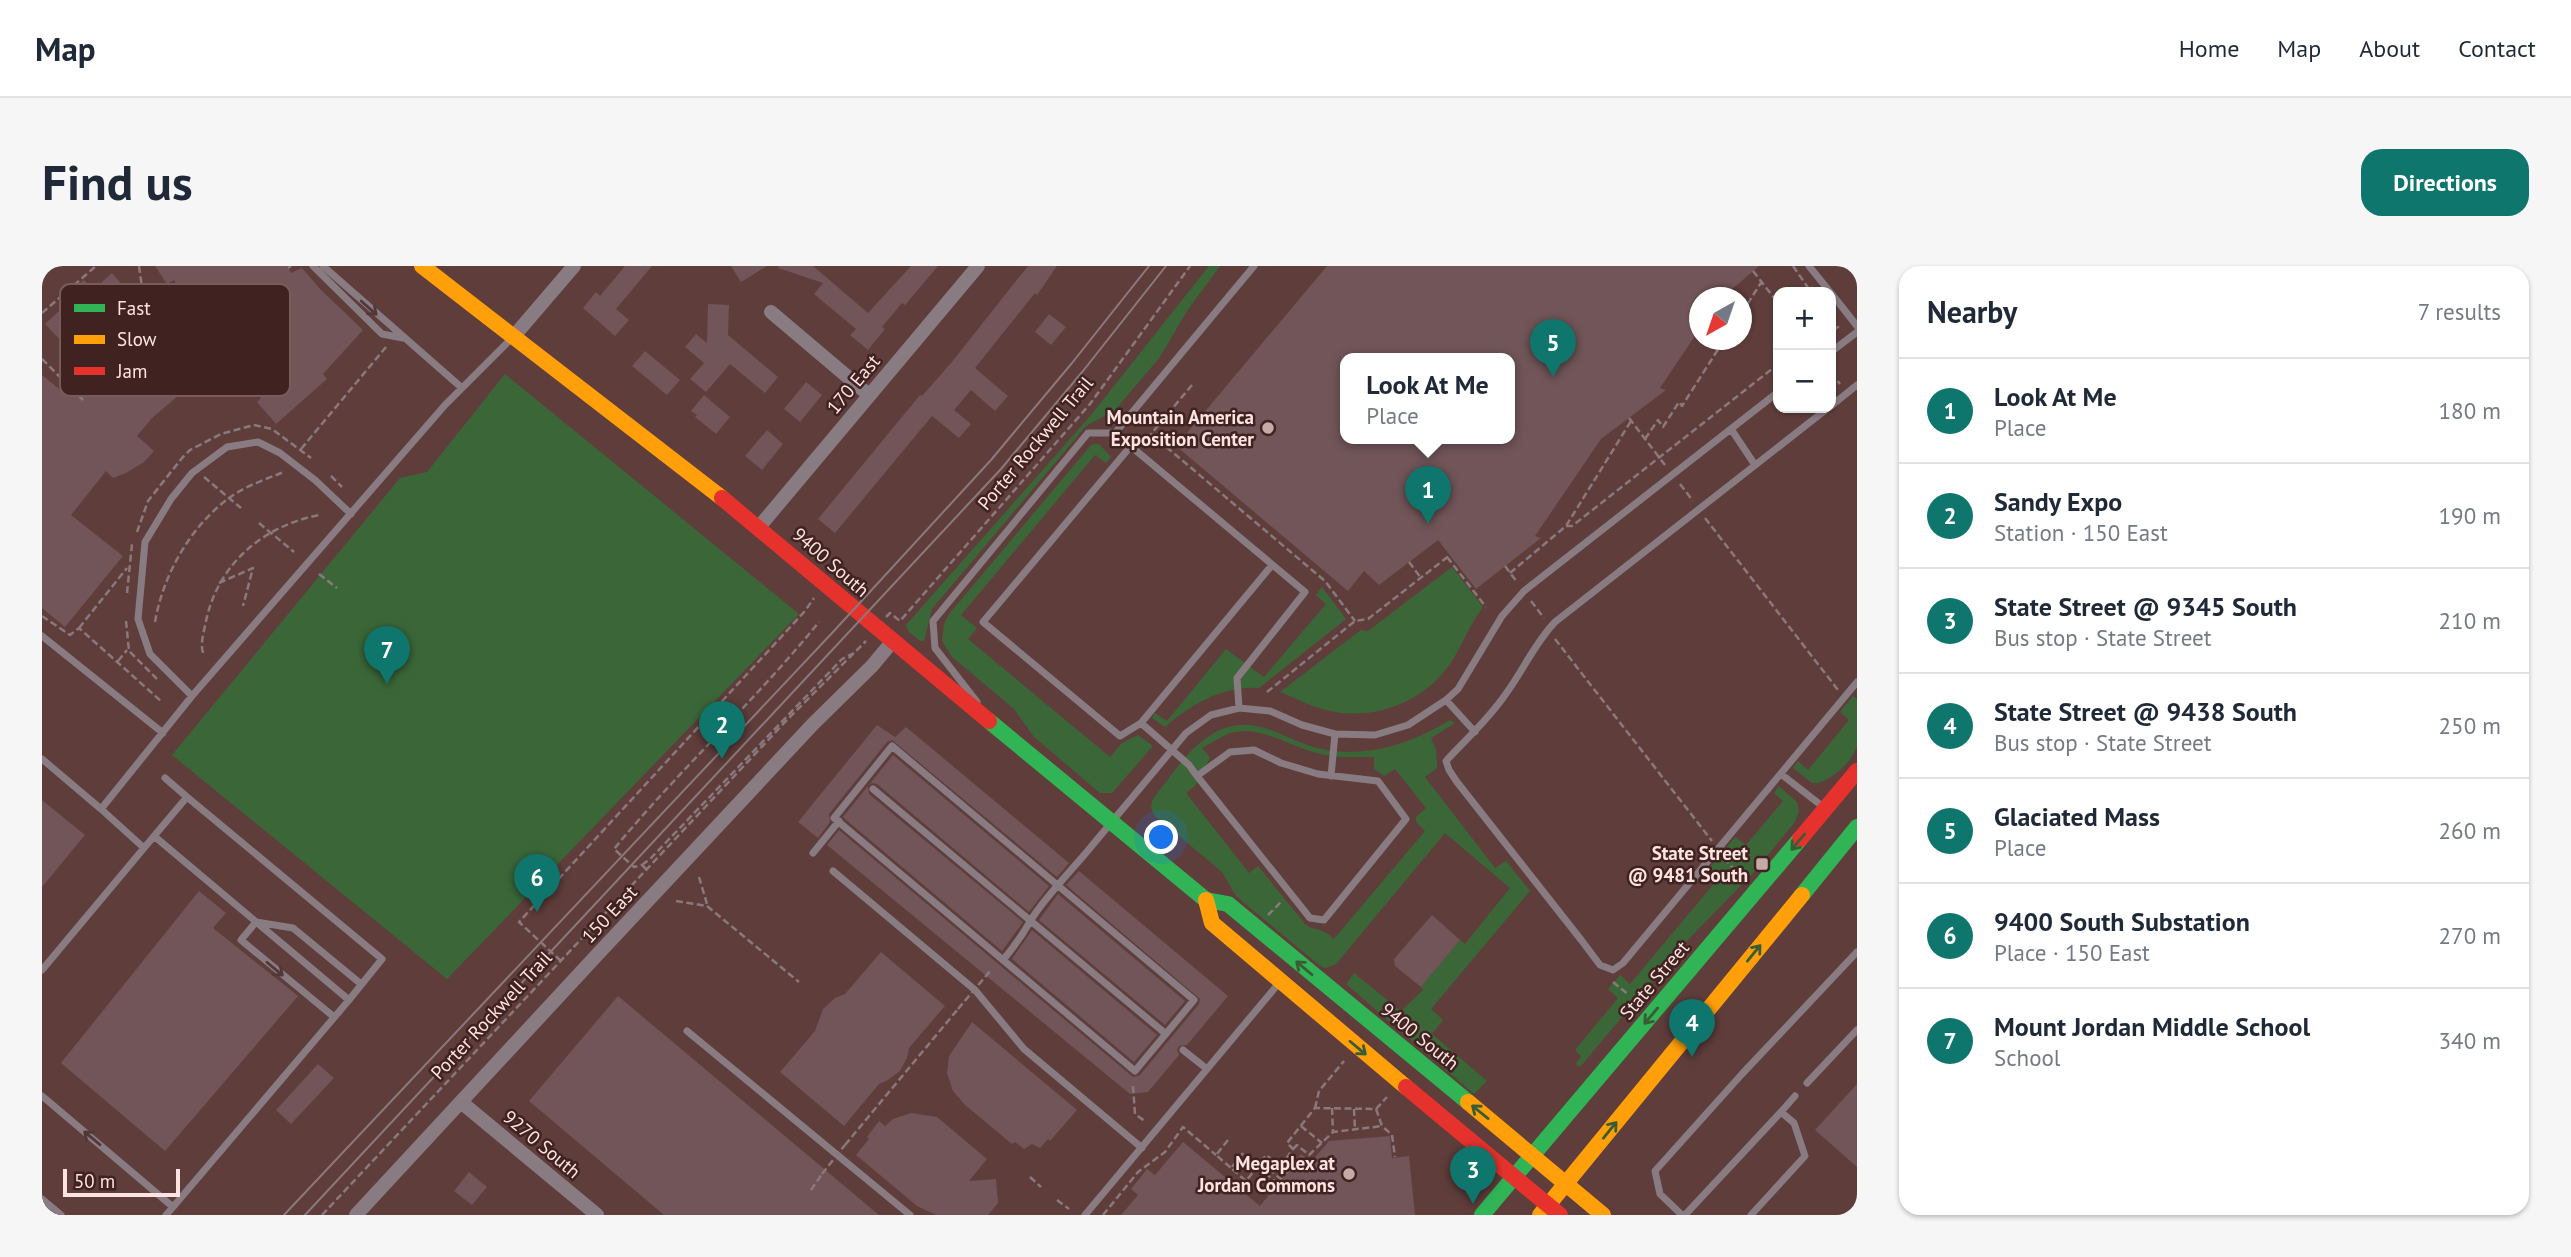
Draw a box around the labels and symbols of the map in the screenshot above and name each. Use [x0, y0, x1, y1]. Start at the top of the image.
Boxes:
legend [60, 284, 290, 396]
north arrow [1689, 287, 1752, 350]
text: Fast [117, 296, 151, 320]
one-way arrow [360, 299, 377, 316]
pin: 5 [1530, 319, 1576, 377]
text: Slow [117, 327, 157, 351]
street label: 170 East [821, 349, 885, 419]
text: Jam [116, 359, 147, 383]
street label: Porter Rockwell Trail [972, 371, 1098, 515]
place label: Mountain America Exposition Center [1107, 405, 1254, 451]
marker: Mountain America Exposition Center [1260, 420, 1276, 436]
pin: 1 [1405, 466, 1451, 524]
street label: 9400 South [788, 522, 874, 602]
pin: 7 [364, 626, 410, 684]
pin: 2 [699, 701, 745, 759]
your location [1144, 820, 1178, 854]
one-way arrow [1790, 833, 1806, 851]
place label: State Street @ 9481 South [1628, 841, 1748, 887]
pin: 6 [514, 854, 560, 912]
marker: State Street @ 9481 South [1754, 856, 1770, 872]
street label: 150 East [576, 880, 642, 948]
street label: State Street [1614, 935, 1694, 1024]
street label: Porter Rockwell Trail [425, 945, 557, 1084]
one-way arrow [1746, 945, 1762, 963]
one-way arrow [1296, 960, 1314, 975]
one-way arrow [266, 961, 284, 976]
street label: 9400 South [1376, 997, 1464, 1075]
pin: 4 [1669, 999, 1715, 1057]
one-way arrow [1643, 1007, 1659, 1025]
one-way arrow [1348, 1040, 1366, 1055]
one-way arrow [1471, 1104, 1489, 1120]
street label: 9270 South [498, 1105, 586, 1183]
one-way arrow [1602, 1121, 1618, 1139]
one-way arrow [83, 1130, 101, 1146]
pin: 3 [1450, 1146, 1496, 1204]
place label: Megaplex at Jordan Commons [1197, 1151, 1335, 1197]
scale bar [63, 1166, 180, 1198]
marker: Megaplex at Jordan Commons [1341, 1166, 1357, 1182]

